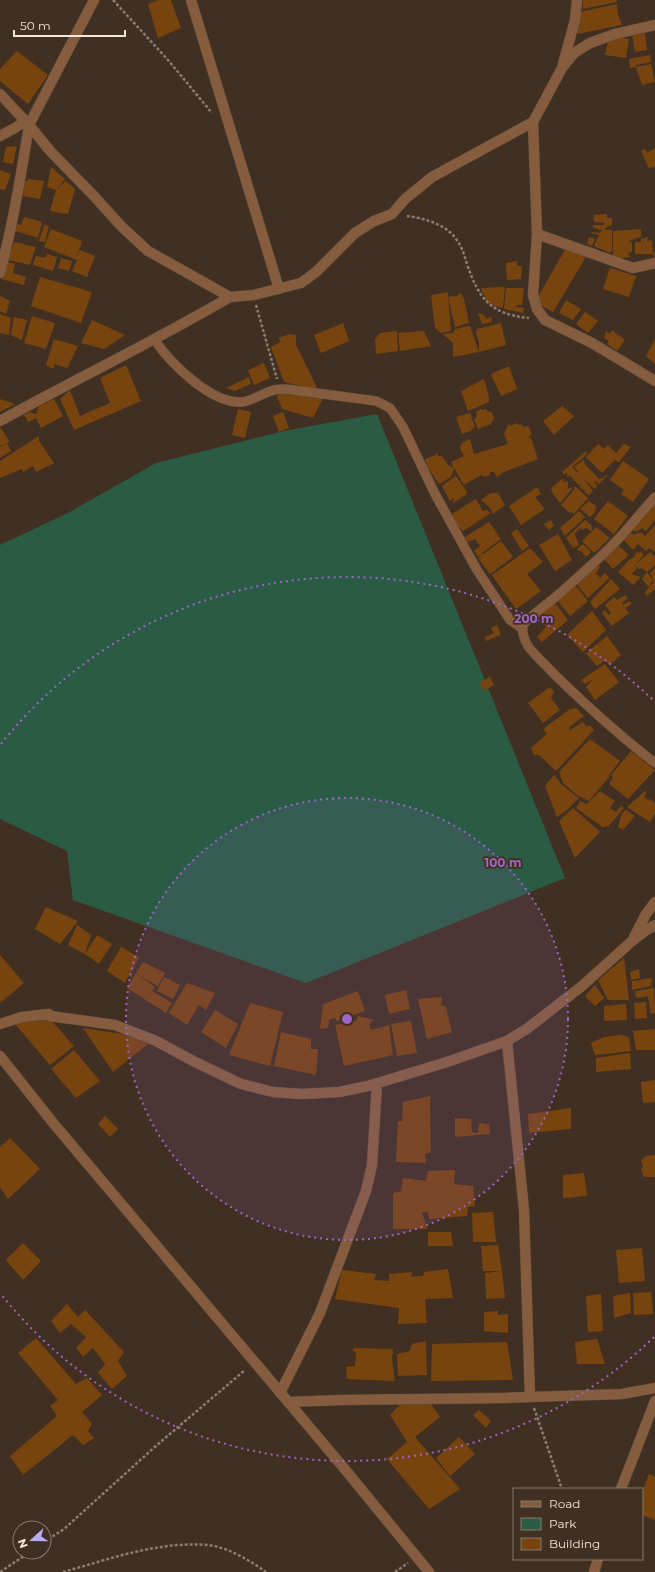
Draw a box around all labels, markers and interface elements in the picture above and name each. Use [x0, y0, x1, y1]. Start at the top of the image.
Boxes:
scale bar [14, 12, 125, 38]
text: 50 m [20, 18, 51, 33]
text: 200 m [514, 611, 554, 626]
text: 100 m [485, 855, 521, 870]
centre of rings [340, 1012, 354, 1026]
legend [513, 1488, 643, 1560]
text: Road [549, 1496, 580, 1511]
text: Park [549, 1516, 577, 1531]
north arrow [12, 1520, 52, 1560]
text: Building [549, 1536, 600, 1551]
text: N [15, 1537, 31, 1550]

